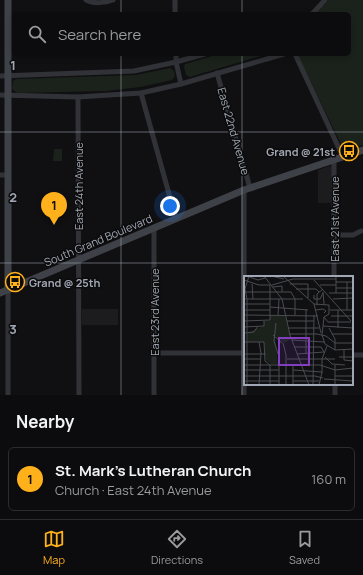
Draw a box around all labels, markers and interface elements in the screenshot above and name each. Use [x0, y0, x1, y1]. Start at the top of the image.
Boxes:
search box [12, 12, 351, 56]
icon: search [26, 23, 48, 45]
text: Search here [58, 24, 141, 45]
text: 1 [10, 56, 16, 74]
street label: East 22nd Avenue [214, 86, 254, 177]
bus stop icon: Grand @ 21st [338, 140, 360, 162]
street label: East 24th Avenue [71, 141, 86, 230]
place label: Grand @ 21st [266, 144, 335, 159]
street label: East 21st Avenue [327, 176, 342, 262]
text: 2 [9, 188, 17, 206]
pin: 1 [41, 192, 67, 225]
your location [160, 196, 180, 216]
street label: South Grand Boulevard [42, 210, 154, 270]
street label: East 23rd Avenue [147, 268, 162, 356]
bus stop icon: Grand @ 25th [4, 271, 26, 293]
place label: Grand @ 25th [29, 275, 100, 290]
inset map [244, 276, 353, 385]
text: 3 [9, 320, 17, 338]
text: Nearby [16, 410, 74, 433]
text: St. Mark's Lutheran Church [55, 460, 251, 481]
text: 1 [27, 470, 33, 488]
text: 160 m [311, 470, 346, 488]
text: Church · East 24th Avenue [55, 481, 211, 499]
tab: Map [43, 528, 65, 567]
tab: Directions [151, 528, 203, 567]
tab: Saved [289, 528, 320, 567]

